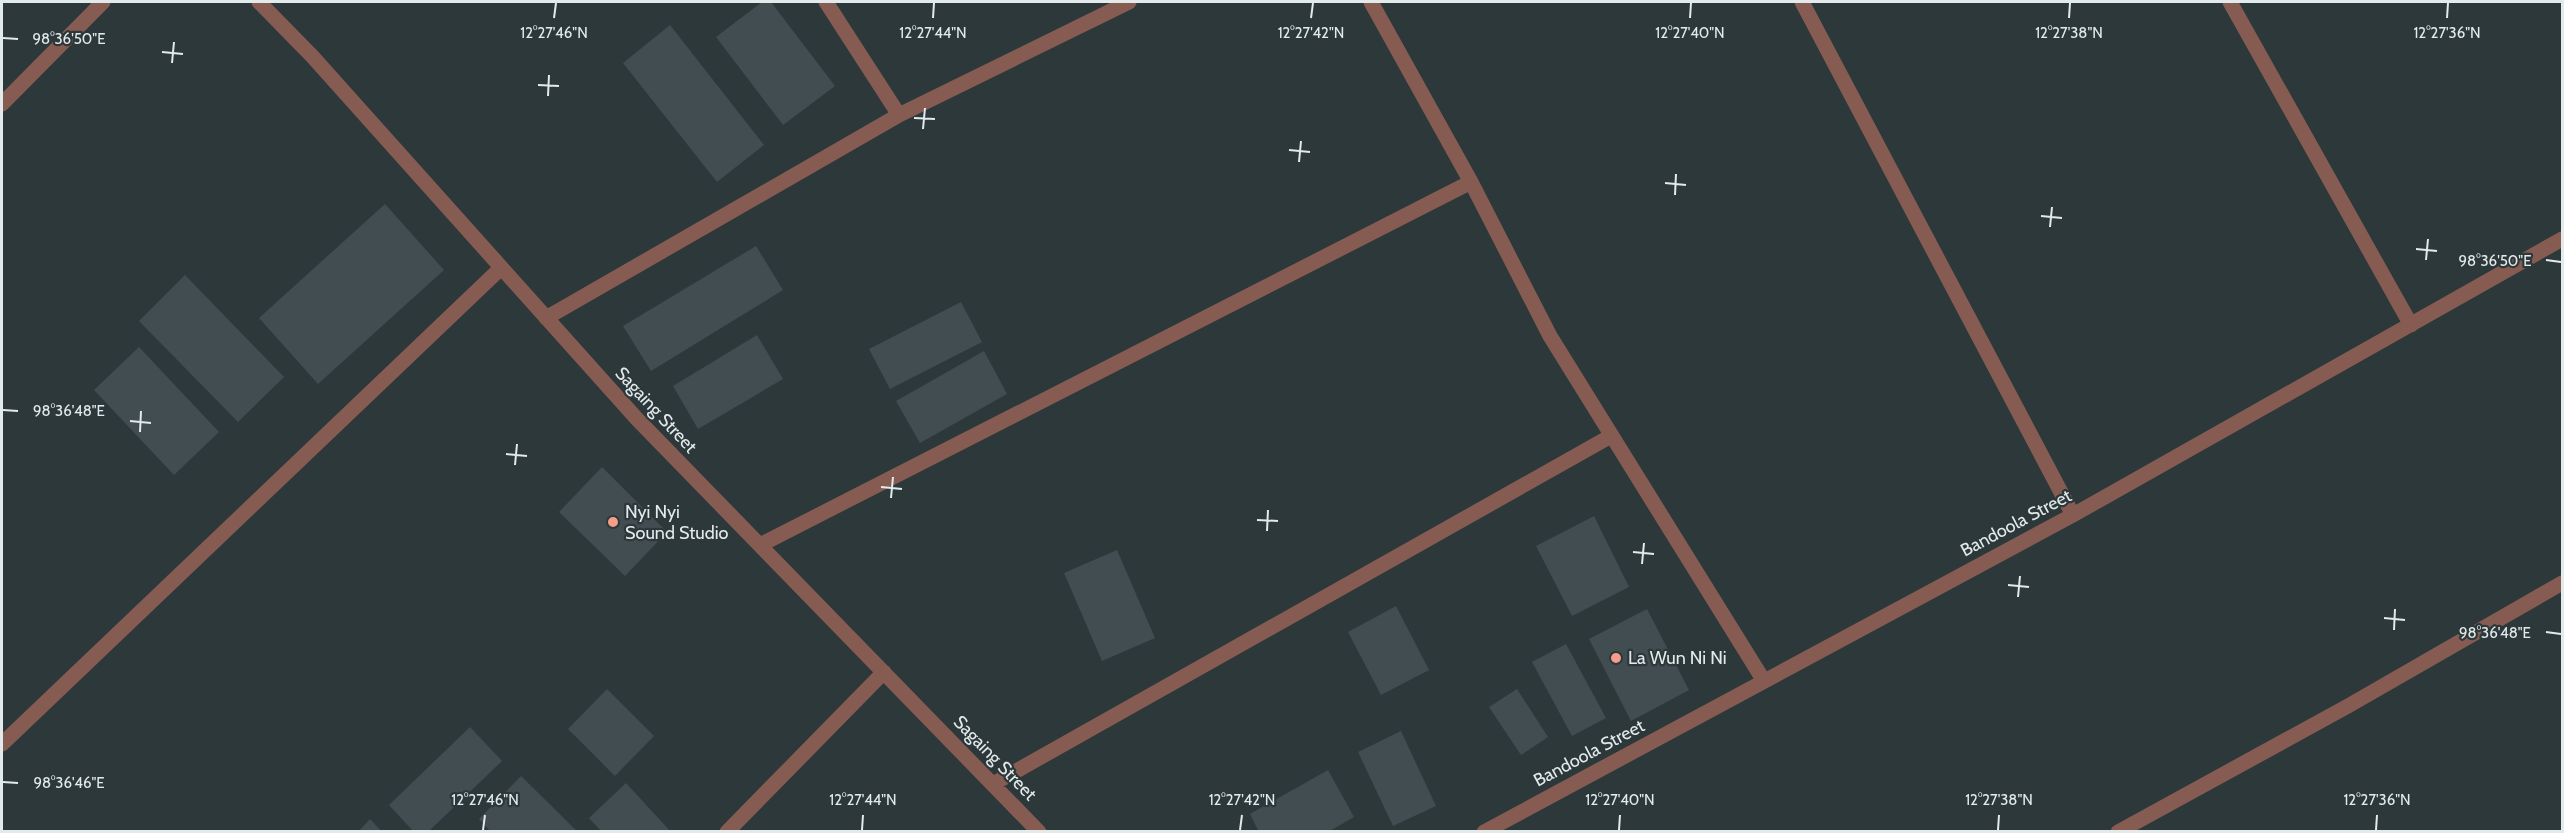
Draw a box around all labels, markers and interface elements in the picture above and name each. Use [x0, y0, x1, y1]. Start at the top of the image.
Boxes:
text: 12°27'46"N [520, 24, 588, 42]
text: 12°27'44"N [899, 24, 967, 42]
text: 12°27'42"N [1278, 24, 1344, 42]
text: 12°27'40"N [1655, 24, 1725, 42]
text: 12°27'38"N [2035, 24, 2103, 42]
text: 12°27'36"N [2413, 24, 2481, 42]
text: 98°36'50"E [33, 30, 105, 48]
text: 98°36'50"E [2459, 252, 2531, 270]
street label: Sagaing Street [610, 362, 702, 458]
text: 98°36'48"E [33, 402, 105, 420]
street label: Bandoola Street [1957, 485, 2075, 561]
place label: Nyi Nyi Sound Studio [625, 501, 728, 544]
marker: Nyi Nyi Sound Studio [606, 515, 620, 529]
text: 98°36'48"E [2459, 624, 2531, 642]
place label: La Wun Ni Ni [1628, 647, 1726, 669]
marker: La Wun Ni Ni [1609, 651, 1623, 665]
street label: Sagaing Street [949, 711, 1041, 805]
street label: Bandoola Street [1530, 715, 1648, 791]
text: 98°36'46"E [33, 774, 105, 792]
text: 12°27'46"N [451, 791, 519, 809]
text: 12°27'44"N [829, 791, 897, 809]
text: 12°27'42"N [1209, 791, 1275, 809]
text: 12°27'40"N [1585, 791, 1655, 809]
text: 12°27'38"N [1965, 791, 2033, 809]
text: 12°27'36"N [2343, 791, 2411, 809]

